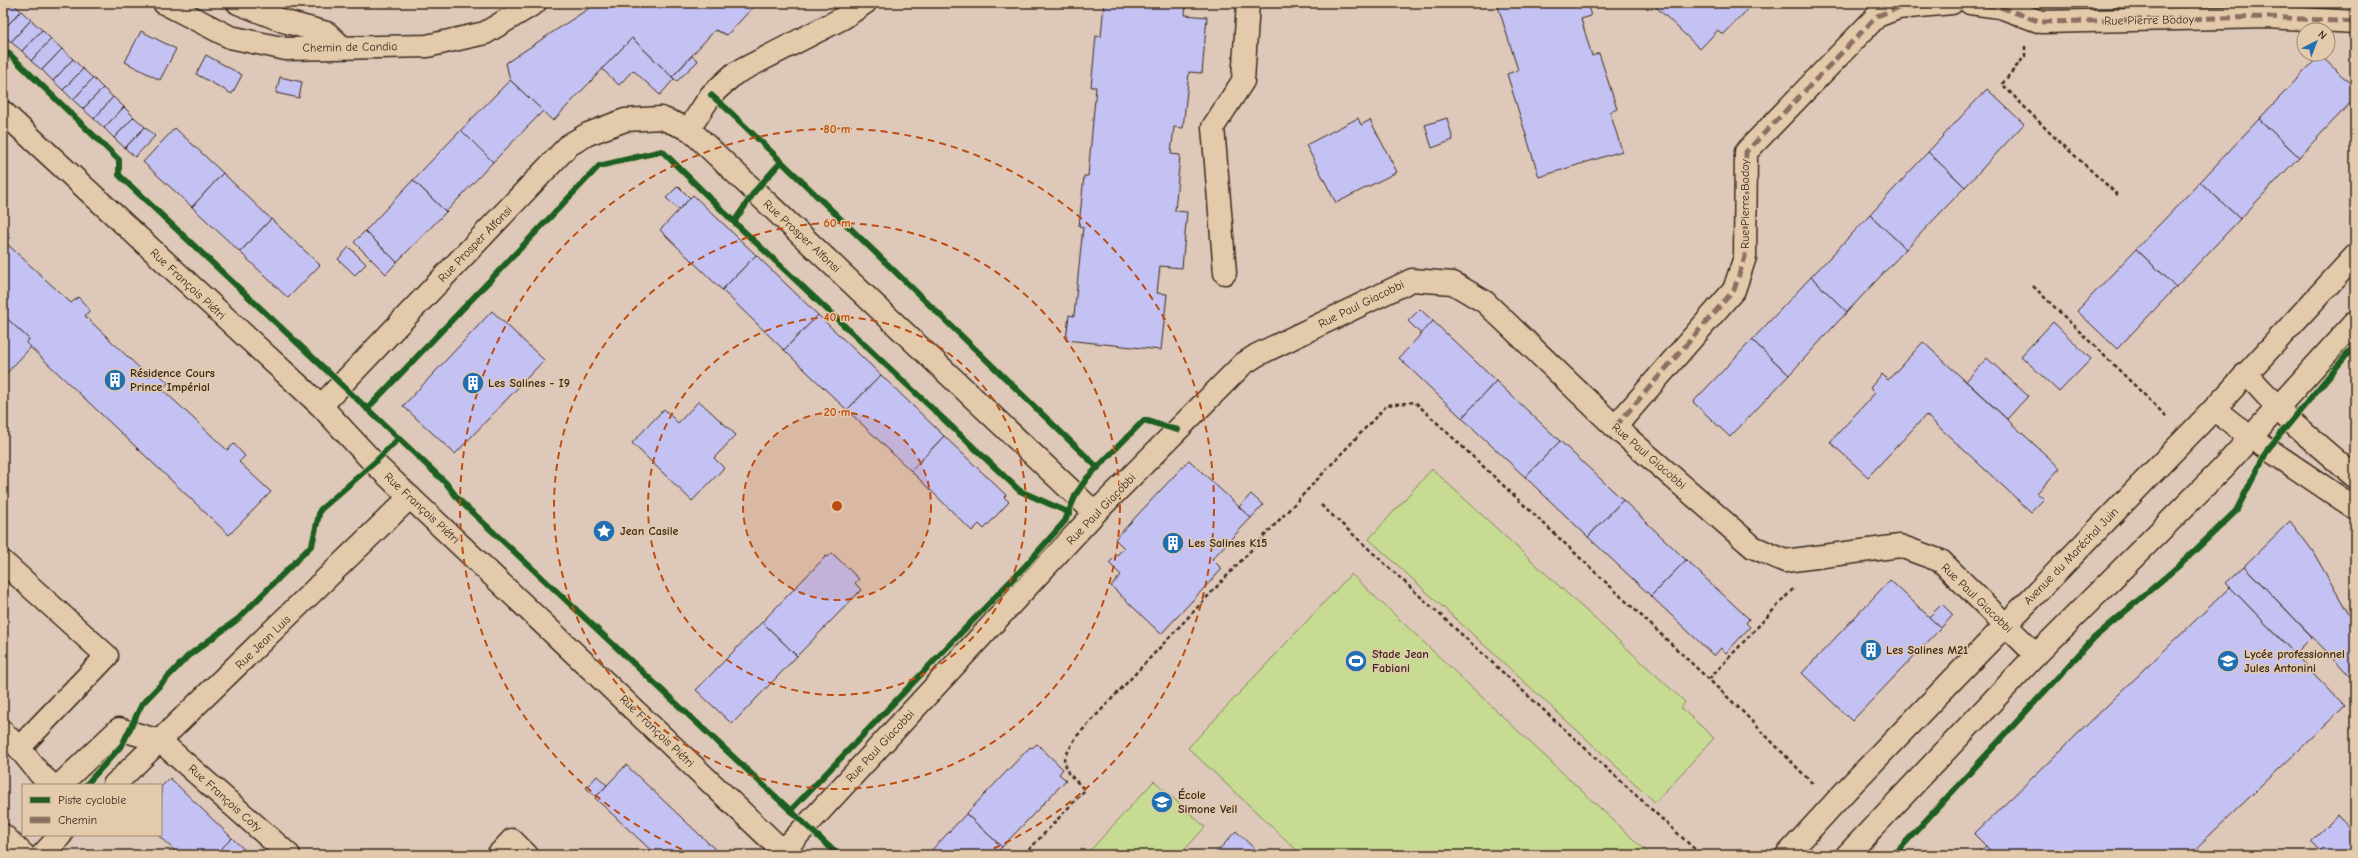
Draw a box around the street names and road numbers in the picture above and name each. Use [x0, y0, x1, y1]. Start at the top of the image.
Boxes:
street label: Rue Pierre Bodoy [2104, 12, 2195, 28]
street label: Chemin de Candia [302, 39, 398, 55]
street label: Rue Pierre Bodoy [1738, 158, 1752, 249]
street label: Rue Prosper Alfonsi [760, 197, 844, 275]
street label: Rue Prosper Alfonsi [435, 203, 515, 285]
street label: Rue François Piétri [147, 246, 229, 322]
street label: Rue Paul Giacobbi [1316, 277, 1406, 331]
street label: Rue Paul Giacobbi [1609, 420, 1689, 492]
street label: Rue François Piétri [381, 470, 463, 546]
street label: Rue Paul Giacobbi [1063, 470, 1139, 548]
street label: Avenue du Maréchal Juin [2021, 504, 2121, 608]
street label: Rue Paul Giacobbi [1938, 560, 2016, 636]
street label: Rue Jean Luis [232, 612, 294, 672]
street label: Rue François Piétri [617, 692, 697, 770]
street label: Rue Paul Giacobbi [843, 707, 917, 785]
street label: Rue François Coty [185, 761, 265, 835]

